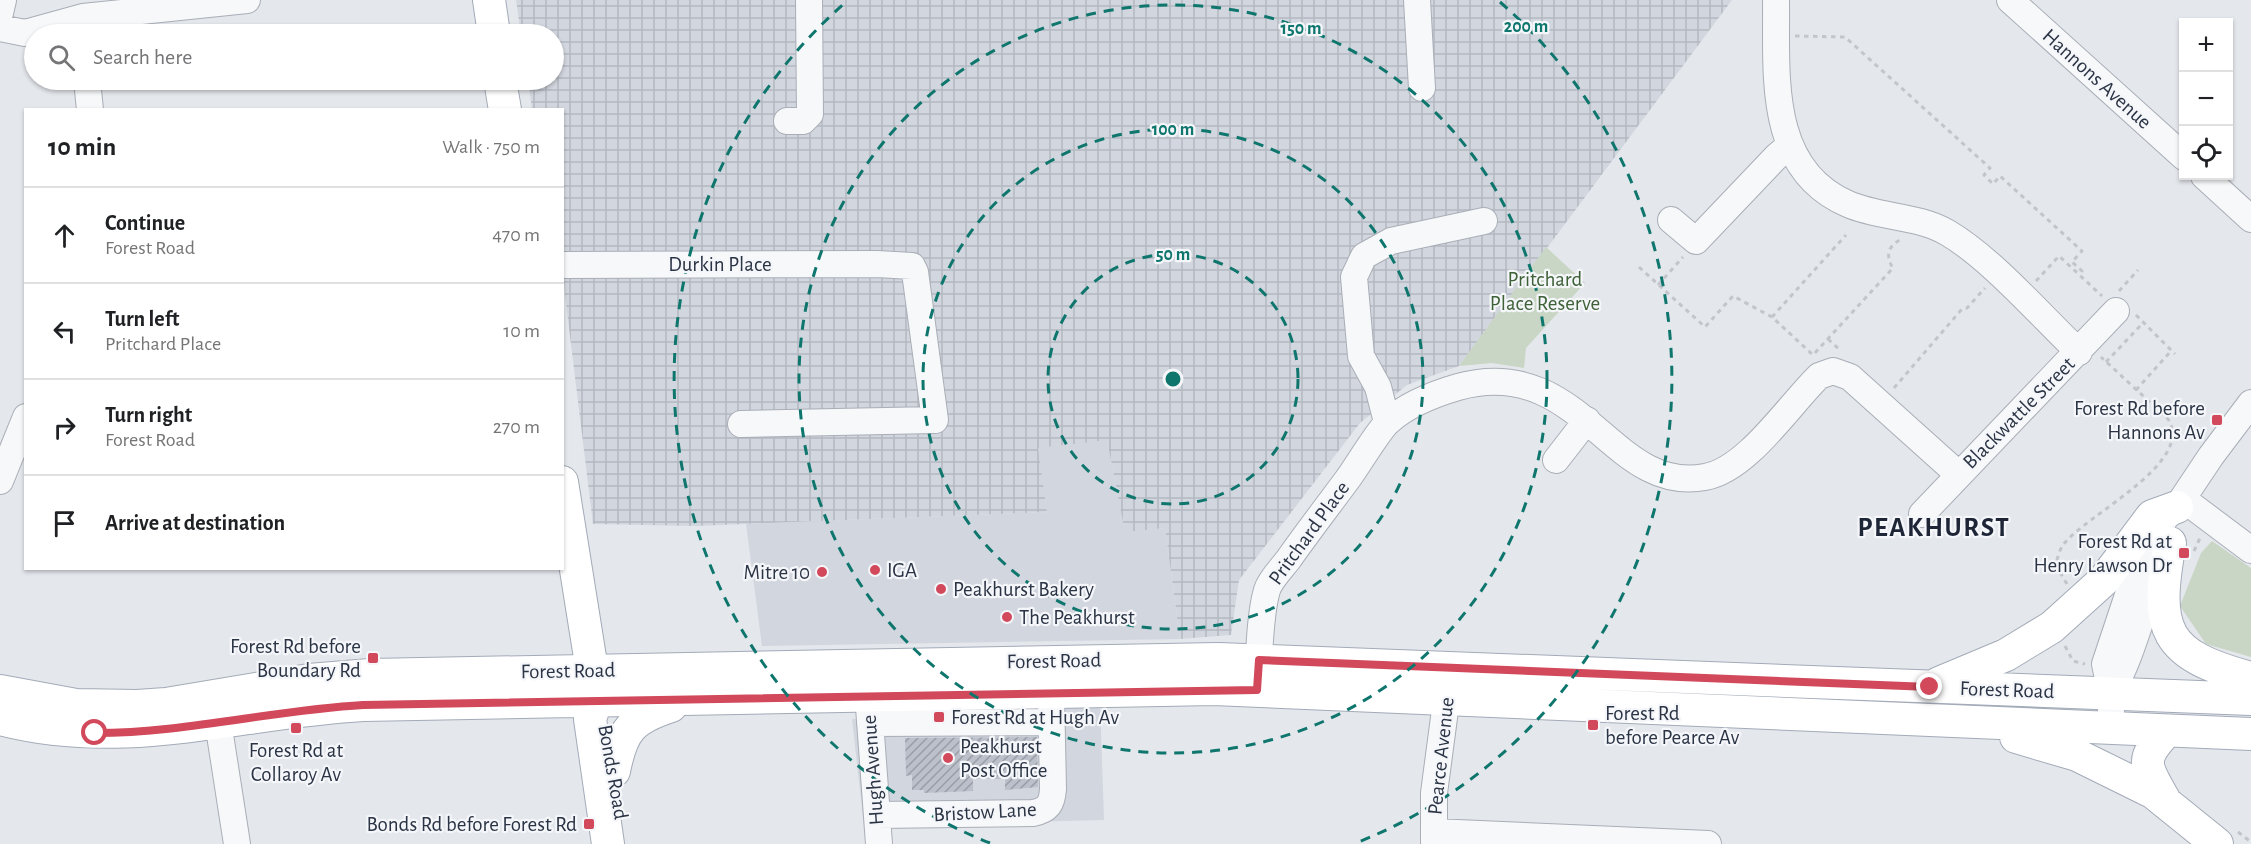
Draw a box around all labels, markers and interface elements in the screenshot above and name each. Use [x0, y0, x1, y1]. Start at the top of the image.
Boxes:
text: 200 m [1504, 18, 1548, 36]
map controls [2179, 18, 2233, 180]
button: + [2179, 18, 2233, 72]
text: 150 m [1281, 20, 1321, 38]
search box [24, 24, 564, 90]
street label: Hannons Avenue [2039, 25, 2155, 133]
icon: search [45, 41, 78, 74]
text: Search here [93, 46, 192, 68]
button: − [2179, 72, 2233, 126]
text: 100 m [1152, 121, 1194, 139]
button: locate [2179, 126, 2233, 180]
text: 10 min [48, 134, 116, 160]
text: Walk · 750 m [442, 137, 540, 157]
text: Continue [105, 212, 185, 234]
icon: ahead [48, 219, 81, 252]
text: 470 m [492, 225, 540, 245]
text: Forest Road [105, 238, 195, 258]
text: 50 m [1156, 246, 1190, 264]
street label: Durkin Place [668, 254, 772, 275]
park label: Pritchard Place Reserve [1490, 269, 1600, 314]
text: Turn left [105, 308, 179, 330]
icon: left [48, 315, 81, 348]
text: 10 m [503, 321, 540, 341]
text: Pritchard Place [105, 334, 221, 354]
street label: Blackwattle Street [1959, 353, 2079, 473]
centre of rings [1163, 369, 1183, 389]
place label: Forest Rd before Hannons Av [2074, 398, 2205, 443]
text: Turn right [105, 404, 192, 426]
icon: right [48, 411, 81, 444]
marker: Forest Rd before Hannons Av [2210, 413, 2224, 427]
text: 270 m [493, 417, 540, 437]
text: Forest Road [105, 430, 195, 450]
street label: Pritchard Place [1265, 477, 1353, 589]
icon: arrive [48, 507, 81, 540]
text: Arrive at destination [105, 512, 285, 534]
district label: PEAKHURST [1858, 514, 2010, 541]
place label: Forest Rd at Henry Lawson Dr [2033, 531, 2172, 576]
marker: Forest Rd at Henry Lawson Dr [2177, 546, 2191, 560]
place label: IGA [887, 560, 917, 581]
place label: Mitre 10 [743, 562, 810, 583]
marker: IGA [868, 563, 882, 577]
marker: Mitre 10 [815, 565, 829, 579]
place label: Peakhurst Bakery [953, 579, 1094, 600]
marker: Peakhurst Bakery [934, 582, 948, 596]
place label: The Peakhurst [1019, 607, 1135, 628]
marker: The Peakhurst [1000, 610, 1014, 624]
place label: Forest Rd before Boundary Rd [230, 636, 361, 681]
street label: Forest Road [1007, 650, 1102, 672]
marker: Forest Rd before Boundary Rd [366, 651, 380, 665]
street label: Forest Road [521, 660, 616, 682]
route end [1916, 673, 1942, 699]
street label: Forest Road [1959, 678, 2055, 702]
street label: Pearce Avenue [1424, 696, 1458, 816]
place label: Forest Rd before Pearce Av [1605, 703, 1739, 748]
place label: Forest Rd at Hugh Av [951, 707, 1119, 728]
marker: Forest Rd at Hugh Av [932, 710, 946, 724]
street label: Hugh Avenue [859, 714, 887, 826]
marker: Forest Rd before Pearce Av [1586, 718, 1600, 732]
route start [81, 719, 107, 745]
marker: Forest Rd at Collaroy Av [289, 721, 303, 735]
street label: Bonds Road [594, 723, 632, 821]
place label: Peakhurst Post Office [960, 736, 1047, 781]
place label: Forest Rd at Collaroy Av [249, 740, 344, 785]
marker: Peakhurst Post Office [941, 751, 955, 765]
street label: Bristow Lane [933, 799, 1037, 825]
place label: Bonds Rd before Forest Rd [367, 814, 577, 835]
marker: Bonds Rd before Forest Rd [582, 817, 596, 831]

